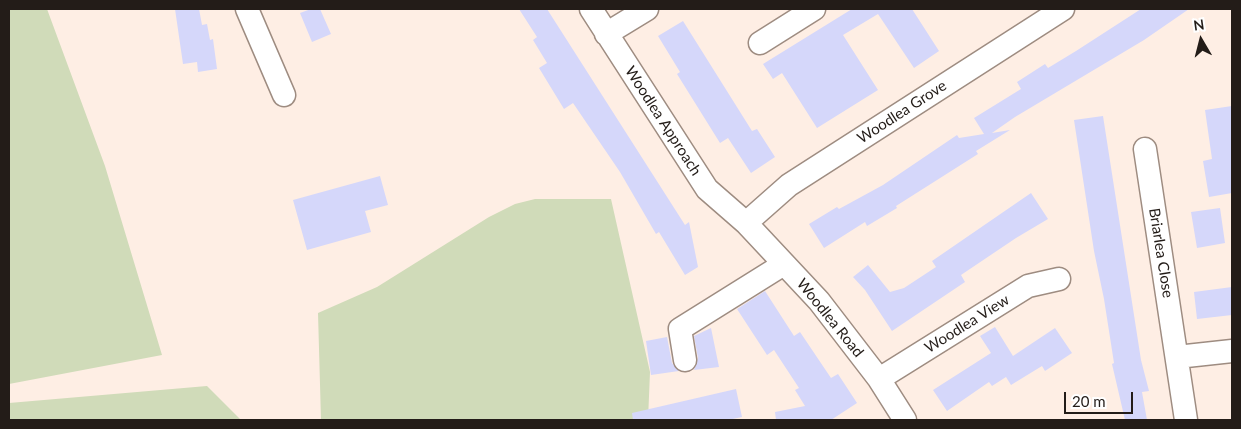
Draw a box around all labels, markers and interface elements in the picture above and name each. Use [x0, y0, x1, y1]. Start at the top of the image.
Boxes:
north arrow [1176, 15, 1226, 65]
text: N [1192, 15, 1205, 34]
street label: Woodlea Approach [621, 63, 705, 179]
street label: Woodlea Grove [854, 77, 950, 147]
street label: Briarlea Close [1145, 207, 1177, 299]
street label: Woodlea Road [793, 275, 867, 361]
street label: Woodlea View [921, 291, 1013, 357]
scale bar [1066, 382, 1135, 414]
text: 20 m [1072, 392, 1106, 410]

